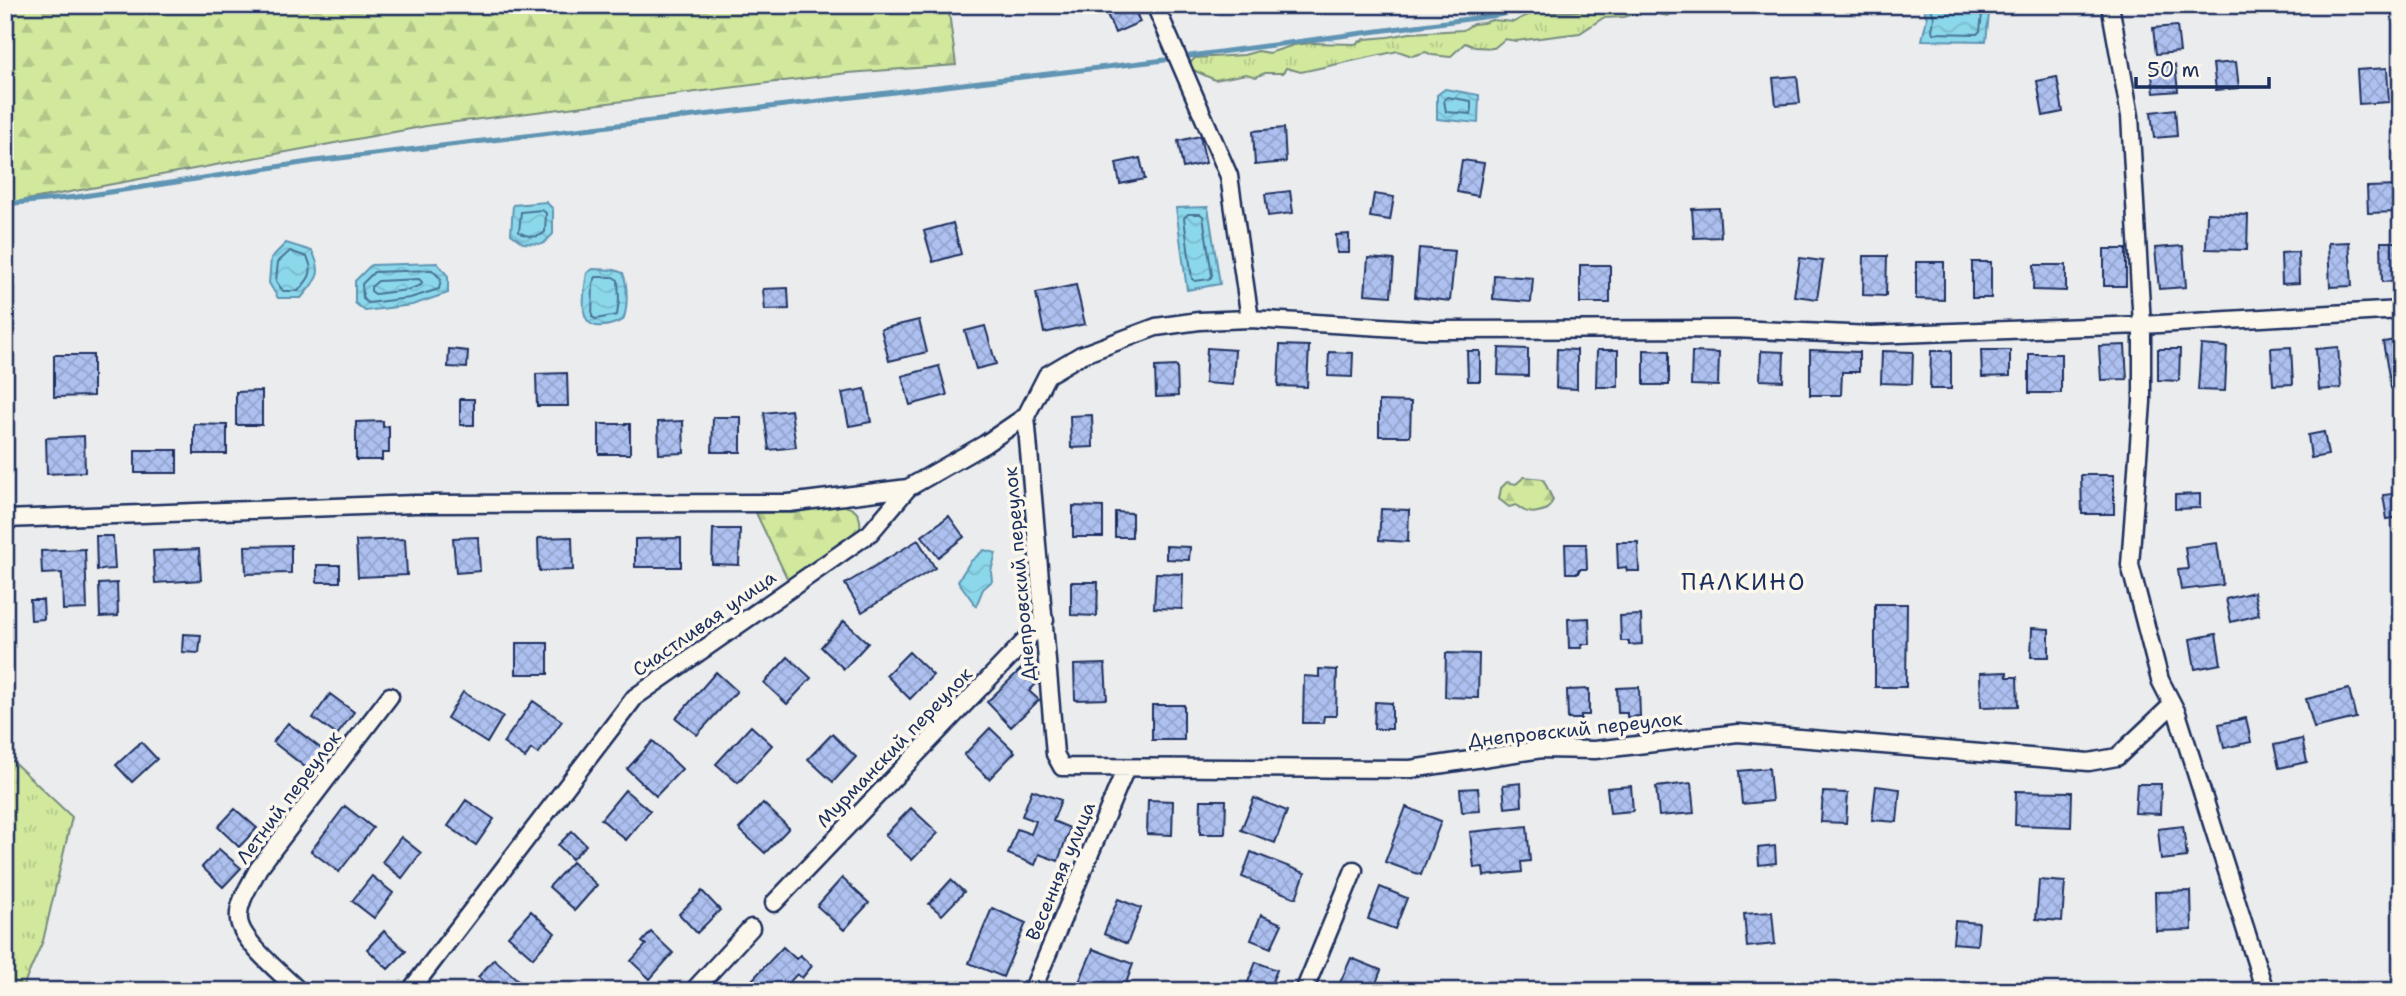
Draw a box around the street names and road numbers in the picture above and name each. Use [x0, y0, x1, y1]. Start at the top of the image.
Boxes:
street label: Днепровский переулок [998, 466, 1041, 682]
street label: Счастливая улица [628, 564, 781, 682]
street label: Мурманский переулок [811, 662, 978, 833]
street label: Днепровский переулок [1467, 706, 1683, 753]
street label: Летний переулок [230, 726, 347, 869]
street label: Весенняя улица [1020, 798, 1101, 944]

